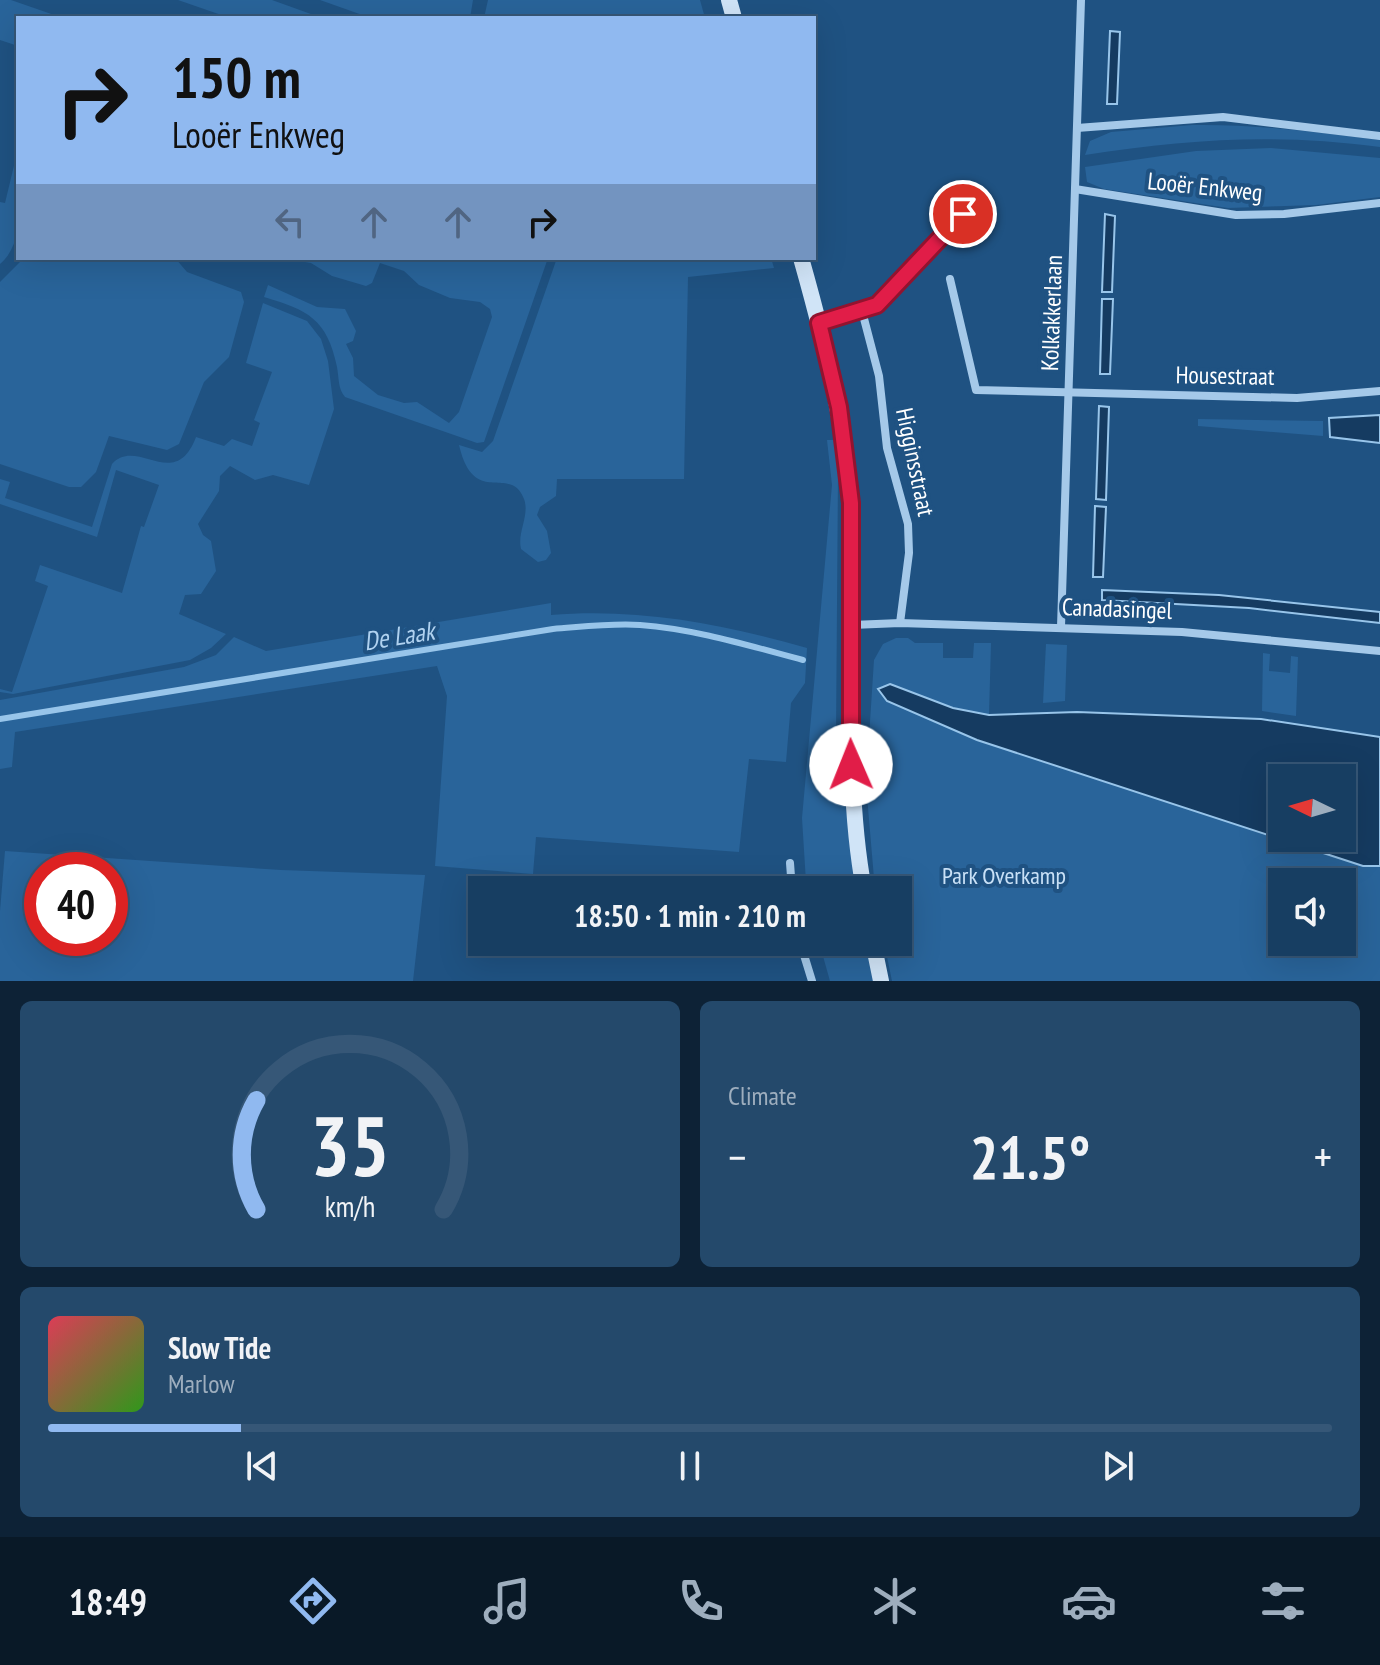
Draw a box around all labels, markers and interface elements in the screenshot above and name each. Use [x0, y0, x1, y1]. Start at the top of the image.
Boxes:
text: 150 m [172, 41, 301, 113]
icon: right [40, 48, 144, 152]
text: Looër Enkweg [172, 111, 345, 158]
street label: Looër Enkweg [1146, 165, 1264, 208]
pin [929, 180, 997, 248]
icon: arrive [941, 192, 985, 236]
icon: left [268, 200, 312, 244]
icon: ahead [352, 200, 396, 244]
icon: ahead [436, 200, 480, 244]
icon: right [520, 200, 564, 244]
street label: Kolkakkerlaan [1034, 254, 1069, 371]
street label: Housestraat [1175, 359, 1275, 392]
street label: Higginsstraat [889, 405, 942, 519]
street label: Canadasingel [1061, 591, 1173, 626]
water label: De Laak [361, 613, 440, 657]
position arrow [809, 723, 893, 807]
north arrow [1268, 764, 1356, 852]
map controls [1268, 764, 1356, 956]
speed limit sign: 40 [24, 852, 128, 956]
park label: Park Overkamp [942, 860, 1066, 891]
button: sound [1268, 868, 1356, 956]
text: 18:50 · 1 min · 210 m [574, 896, 806, 935]
text: Climate [728, 1079, 797, 1112]
text: 35 [310, 1091, 390, 1199]
text: 21.5° [970, 1118, 1090, 1196]
text: − [728, 1128, 746, 1185]
text: + [1314, 1128, 1332, 1185]
text: km/h [325, 1188, 375, 1225]
text: Slow Tide [168, 1328, 271, 1367]
text: Marlow [168, 1367, 234, 1400]
icon: previous [240, 1444, 284, 1488]
icon: pause [668, 1444, 712, 1488]
icon: next [1096, 1444, 1140, 1488]
icon: directions [285, 1573, 341, 1629]
icon: music [479, 1573, 535, 1629]
icon: phone [673, 1573, 729, 1629]
icon: climate [867, 1573, 923, 1629]
icon: car [1061, 1573, 1117, 1629]
icon: filters [1255, 1573, 1311, 1629]
text: 18:49 [69, 1578, 147, 1625]

